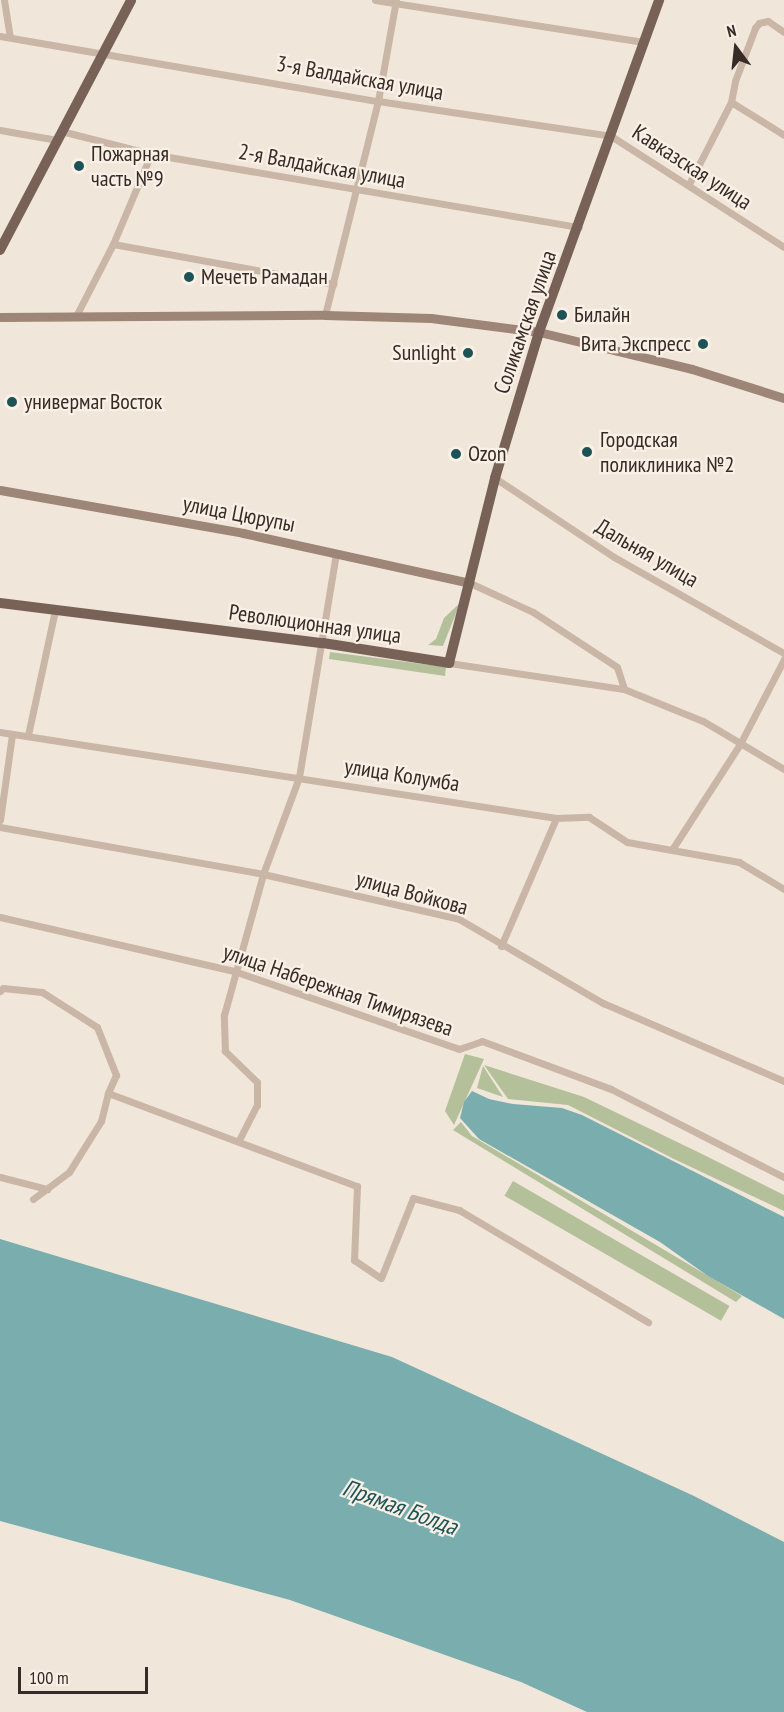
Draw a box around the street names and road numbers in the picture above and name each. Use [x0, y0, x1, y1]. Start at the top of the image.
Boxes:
street label: 3-я Валдайская улица [274, 50, 446, 106]
street label: Кавказская улица [627, 119, 757, 215]
street label: 2-я Валдайская улица [236, 138, 408, 194]
street label: Соликамская улица [488, 247, 562, 397]
street label: улица Цюрупы [181, 490, 297, 538]
street label: Дальняя улица [591, 513, 703, 593]
street label: Революционная улица [227, 599, 403, 649]
street label: улица Колумба [343, 753, 461, 797]
street label: улица Войкова [353, 865, 471, 921]
street label: улица Набережная Тимирязева [219, 938, 457, 1042]

